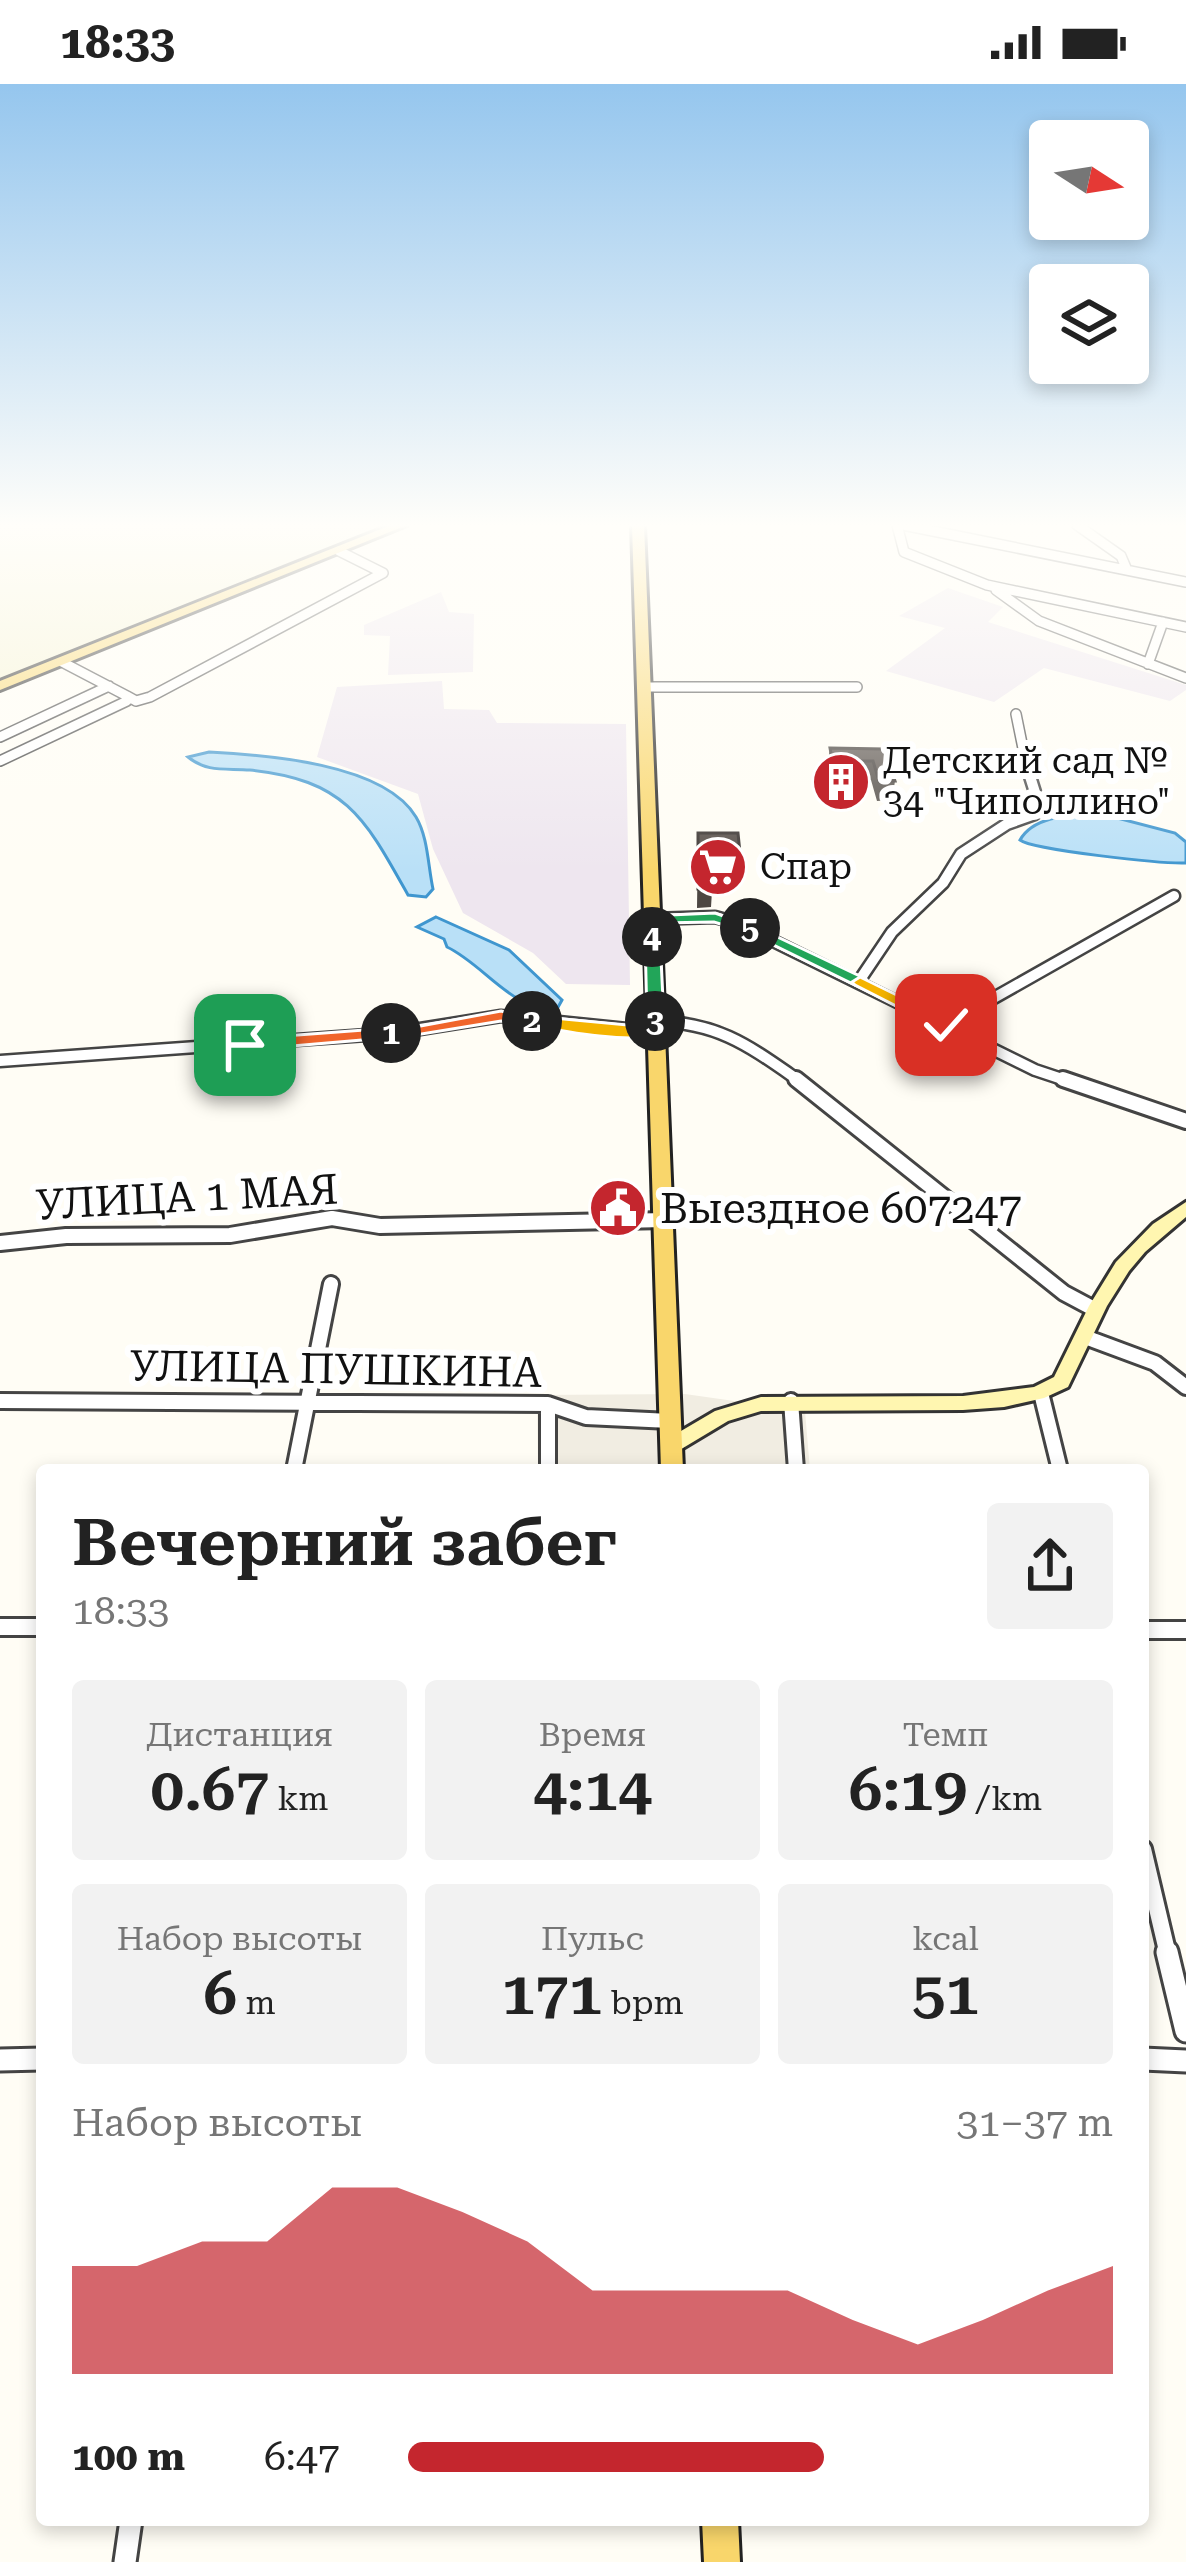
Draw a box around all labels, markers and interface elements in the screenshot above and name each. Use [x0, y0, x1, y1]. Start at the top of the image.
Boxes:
text: 18:33 [60, 16, 175, 69]
north arrow [1029, 120, 1149, 240]
map controls [1029, 120, 1149, 384]
button: layers [1029, 264, 1149, 384]
place label: Детский сад № 34 "Чиполлино" [883, 740, 1171, 823]
building icon: Детский сад № 34 "Чиполлино" [810, 751, 872, 813]
supermarket icon: Спар [687, 836, 749, 898]
place label: Спар [760, 846, 852, 888]
pin: 5 [720, 898, 780, 958]
pin: 4 [622, 907, 682, 967]
text: 5 [741, 908, 759, 947]
text: 4 [643, 917, 661, 956]
pin [895, 974, 997, 1076]
pin: 2 [502, 991, 562, 1051]
pin: 3 [625, 991, 685, 1051]
icon: check [913, 992, 979, 1058]
pin [194, 994, 296, 1096]
text: 2 [523, 1001, 541, 1040]
text: 3 [646, 1001, 664, 1040]
pin: 1 [361, 1003, 421, 1063]
icon: arrive [212, 1012, 278, 1078]
text: 1 [382, 1013, 400, 1052]
street label: УЛИЦА 1 МАЯ [35, 1165, 339, 1229]
public building icon: Выездное 607247 [587, 1177, 649, 1239]
place label: Выездное 607247 [660, 1184, 1022, 1233]
street label: УЛИЦА ПУШКИНА [130, 1341, 543, 1397]
button: share [987, 1503, 1113, 1629]
text: Вечерний забег [72, 1504, 617, 1581]
text: 18:33 [72, 1588, 169, 1634]
text: Дистанция [146, 1715, 333, 1754]
text: Время [539, 1715, 646, 1754]
text: Темп [903, 1715, 988, 1754]
text: 0.67 [151, 1754, 269, 1825]
text: 4:14 [533, 1754, 652, 1825]
text: 6:19 [849, 1754, 967, 1825]
text: km [269, 1779, 328, 1818]
text: /km [967, 1779, 1042, 1818]
text: Набор высоты [117, 1919, 362, 1958]
text: Пульс [541, 1919, 644, 1958]
text: kcal [912, 1919, 979, 1958]
text: 6 [203, 1958, 237, 2029]
text: 171 [501, 1958, 602, 2029]
text: 51 [912, 1958, 979, 2029]
text: m [237, 1983, 276, 2022]
text: bpm [602, 1983, 684, 2022]
text: Набор высоты [72, 2100, 362, 2146]
text: 31–37 m [957, 2100, 1113, 2146]
text: 100 m [72, 2434, 185, 2480]
text: 6:47 [264, 2434, 340, 2480]

